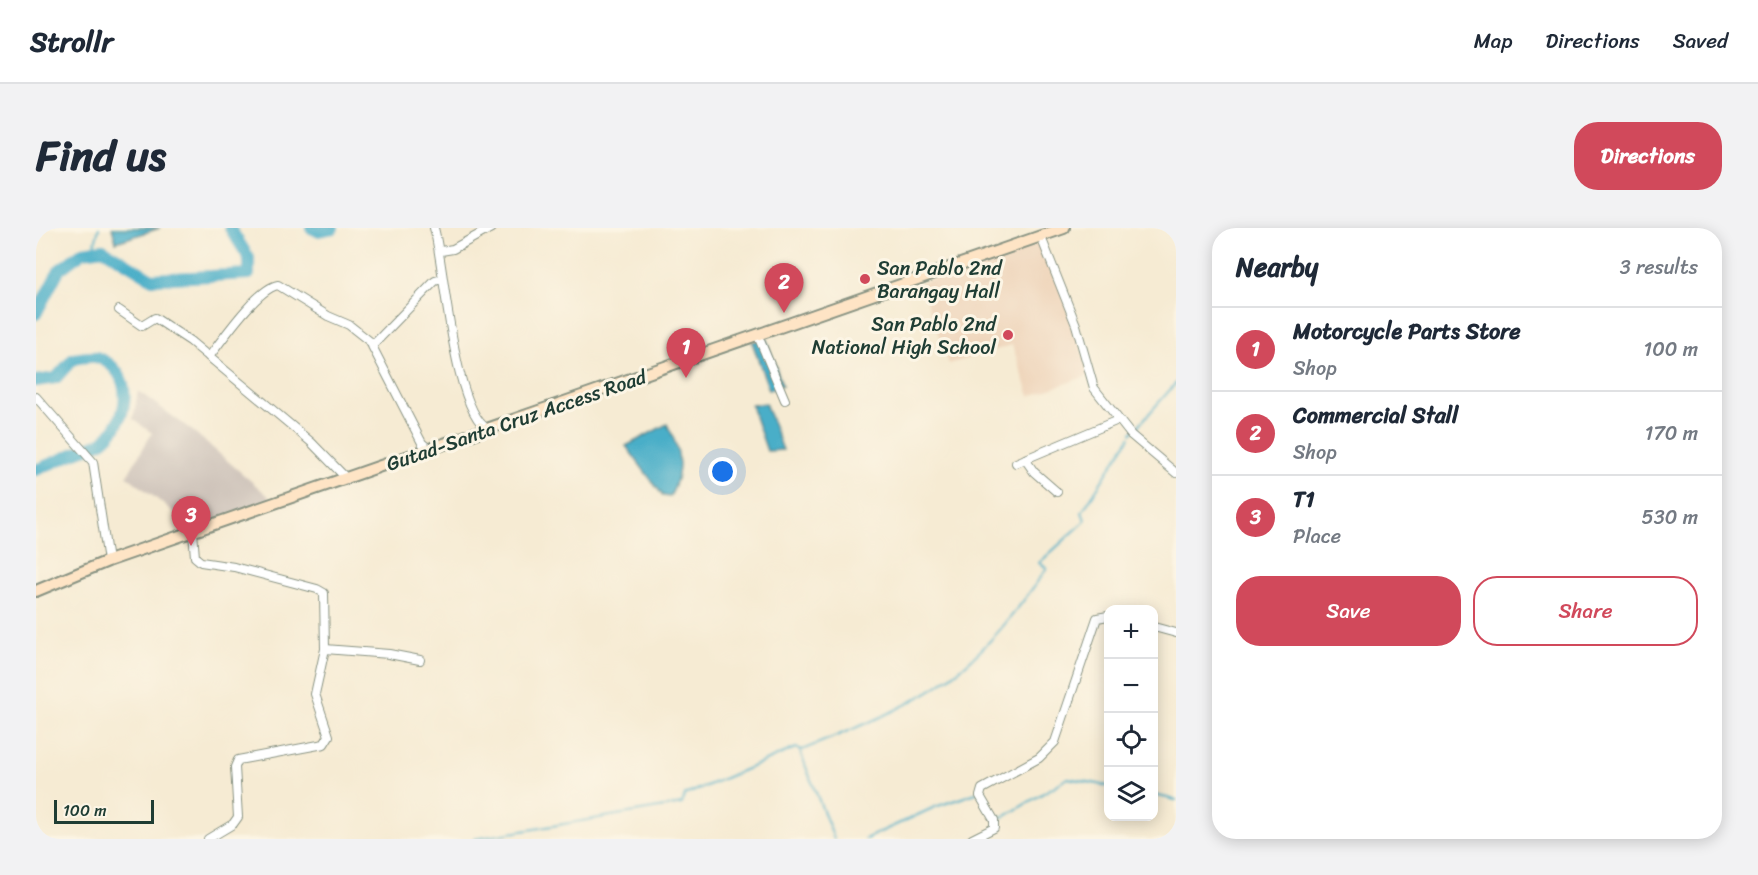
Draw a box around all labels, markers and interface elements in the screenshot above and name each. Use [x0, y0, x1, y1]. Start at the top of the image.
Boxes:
text: Strollr [30, 17, 113, 66]
text: Map [1474, 22, 1512, 60]
text: Directions [1545, 22, 1640, 60]
text: Saved [1673, 22, 1728, 60]
text: Find us [36, 119, 166, 193]
button: Directions [1574, 122, 1722, 190]
text: Nearby [1236, 244, 1318, 290]
text: 3 results [1620, 250, 1698, 285]
place label: San Pablo 2nd Barangay Hall [877, 251, 1003, 309]
pin: 2 [764, 264, 804, 313]
marker: San Pablo 2nd Barangay Hall [858, 272, 872, 286]
place label: San Pablo 2nd National High School [812, 307, 997, 365]
text: Motorcycle Parts Store [1293, 312, 1521, 351]
pin: 1 [666, 328, 706, 378]
marker: San Pablo 2nd National High School [1001, 328, 1015, 342]
text: 1 [1251, 332, 1260, 367]
text: 100 m [1644, 332, 1698, 367]
text: Shop [1293, 351, 1337, 386]
street label: Gutad-Santa Cruz Access Road [381, 359, 652, 481]
text: Commercial Stall [1293, 396, 1458, 435]
text: 2 [1250, 416, 1261, 451]
text: 170 m [1645, 416, 1698, 451]
text: Shop [1293, 435, 1337, 470]
your location [708, 457, 737, 486]
text: T1 [1293, 480, 1315, 519]
pin: 3 [172, 496, 210, 546]
text: 3 [1250, 500, 1261, 535]
text: 530 m [1642, 500, 1698, 535]
text: Place [1293, 519, 1341, 554]
button: Save [1236, 576, 1461, 646]
button: Share [1473, 576, 1698, 646]
map controls [1104, 605, 1158, 821]
button: + [1104, 605, 1158, 659]
button: − [1104, 659, 1158, 713]
button: locate [1104, 713, 1158, 767]
button: layers [1104, 767, 1158, 821]
text: 100 m [63, 796, 107, 825]
scale bar [54, 797, 154, 824]

